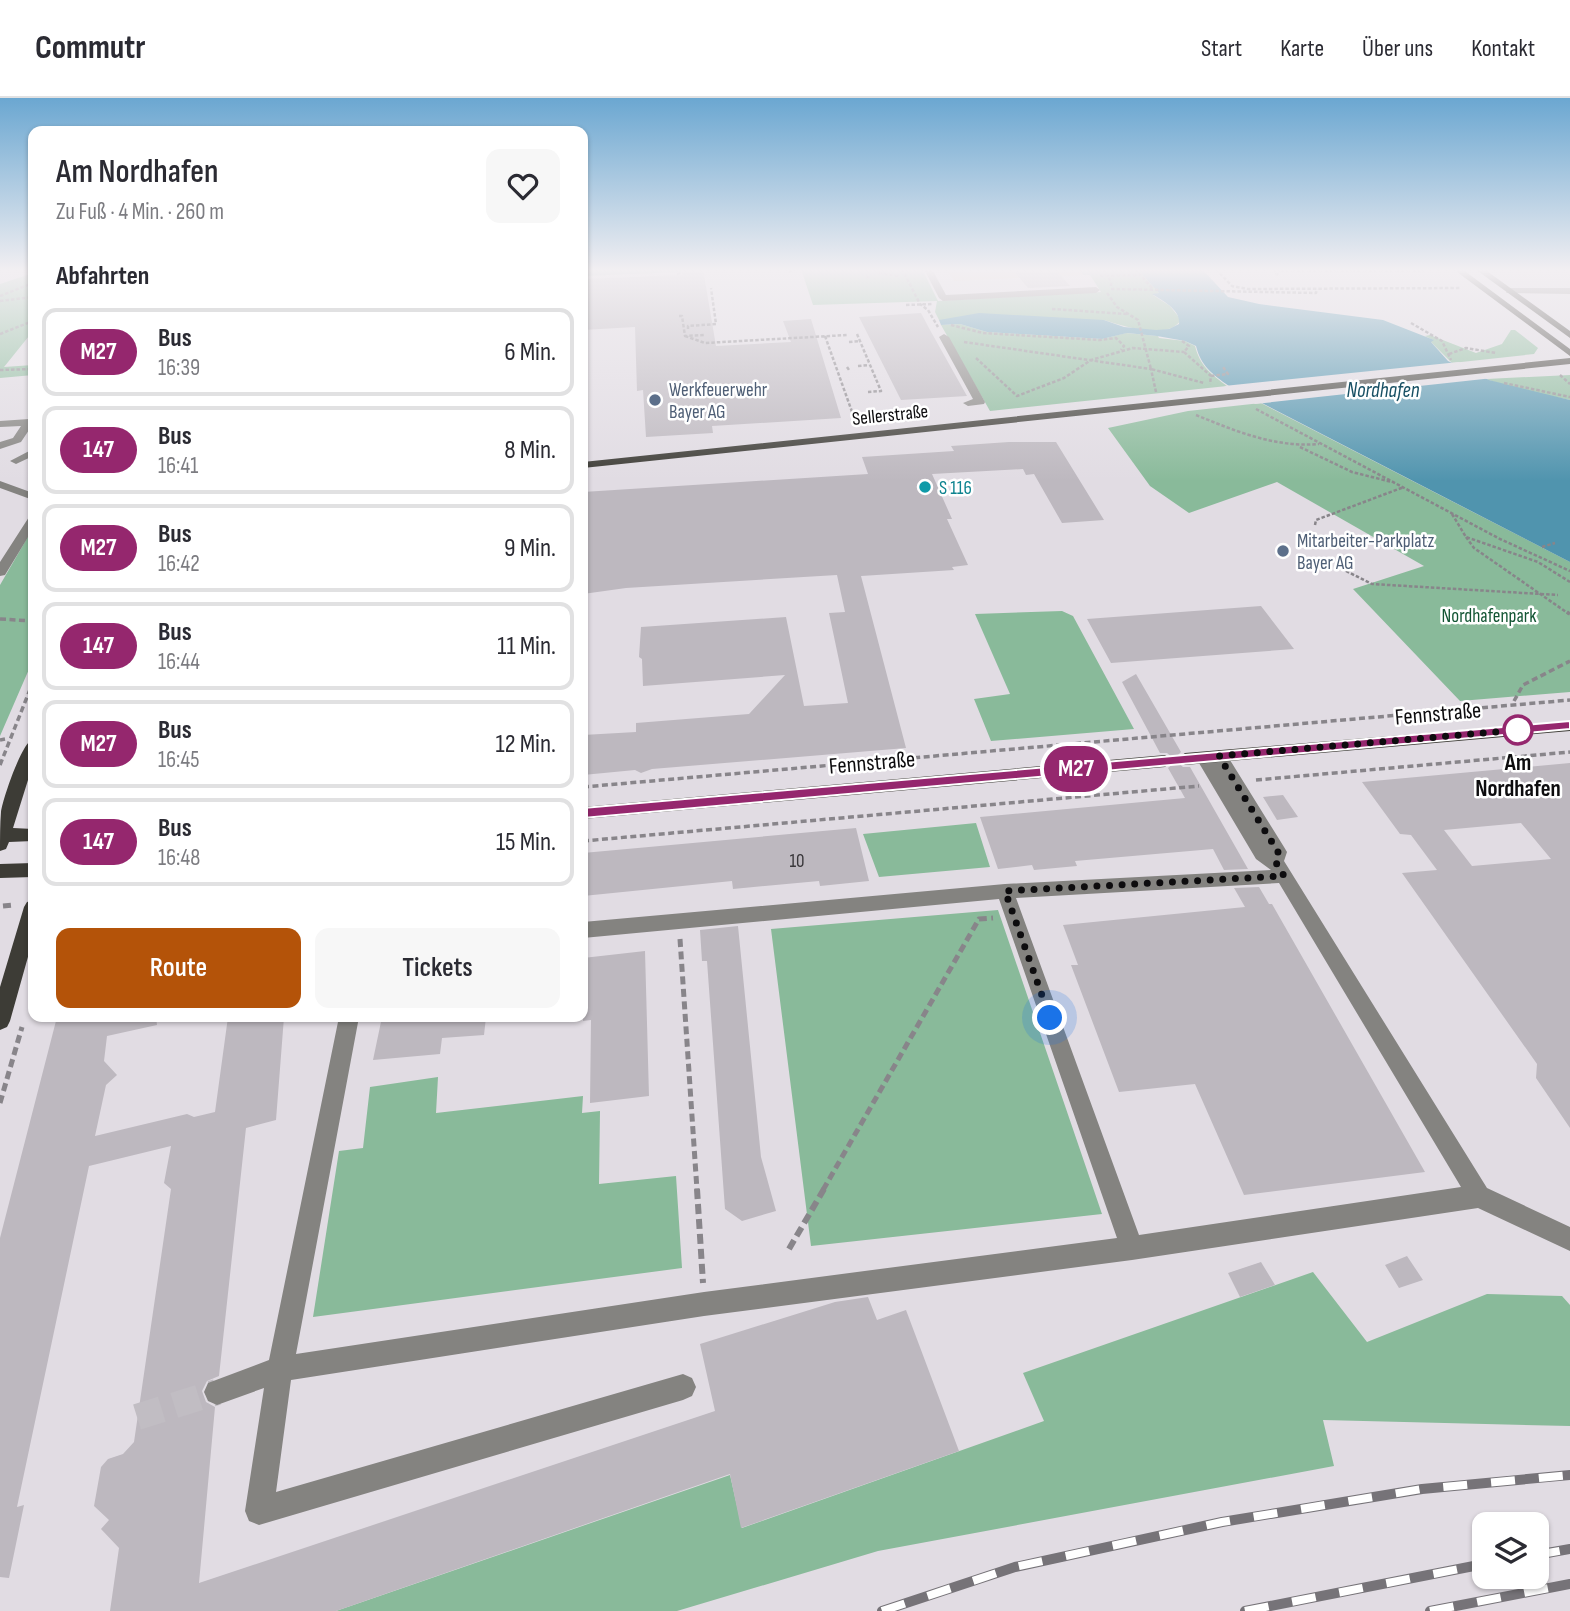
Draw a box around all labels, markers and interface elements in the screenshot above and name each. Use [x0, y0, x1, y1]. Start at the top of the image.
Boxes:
text: Commutr [35, 28, 145, 68]
text: Start [1201, 34, 1242, 63]
text: Karte [1280, 34, 1324, 63]
text: Über uns [1362, 34, 1433, 63]
text: Kontakt [1471, 34, 1535, 63]
button: heart [486, 149, 560, 223]
text: Am Nordhafen [56, 152, 218, 192]
text: Zu Fuß · 4 Min. · 260 m [56, 198, 224, 226]
text: Abfahrten [56, 261, 149, 292]
text: Bus [158, 323, 192, 354]
text: M27 [80, 337, 117, 366]
text: 6 Min. [504, 337, 556, 368]
text: 16:39 [158, 354, 200, 382]
water label: Nordhafen [1346, 378, 1420, 403]
place label: Werkfeuerwehr Bayer AG [669, 379, 768, 424]
marker: Werkfeuerwehr Bayer AG [647, 392, 663, 408]
street label: Sellerstraße [851, 400, 929, 431]
text: Bus [158, 421, 192, 452]
text: 147 [83, 435, 114, 464]
text: 8 Min. [504, 435, 556, 466]
text: 16:41 [158, 452, 198, 480]
place label: S 116 [939, 477, 972, 500]
marker: S 116 [917, 479, 933, 495]
text: Bus [158, 519, 192, 550]
place label: Mitarbeiter-Parkplatz Bayer AG [1297, 530, 1434, 575]
text: M27 [80, 533, 117, 562]
text: 9 Min. [504, 533, 556, 564]
marker: Mitarbeiter-Parkplatz Bayer AG [1275, 543, 1291, 559]
text: 16:42 [158, 550, 200, 578]
park label: Nordhafenpark [1442, 605, 1537, 628]
text: Bus [158, 617, 192, 648]
text: 147 [83, 631, 114, 660]
text: 11 Min. [497, 631, 556, 662]
text: 16:44 [158, 648, 200, 676]
street label: Fennstraße [1394, 696, 1482, 732]
text: Bus [158, 715, 192, 746]
marker: Am Nordhafen [1503, 715, 1533, 745]
text: M27 [80, 729, 117, 758]
text: 12 Min. [495, 729, 556, 760]
street label: Fennstraße [828, 745, 916, 781]
text: 16:45 [158, 746, 199, 774]
line badge: M27 [1036, 746, 1116, 792]
place label: Am Nordhafen [1475, 749, 1561, 803]
text: M27 [1058, 754, 1094, 783]
text: Bus [158, 813, 192, 844]
text: 147 [83, 827, 114, 856]
text: 15 Min. [496, 827, 556, 858]
text: 16:48 [158, 844, 200, 872]
house number: 10 [789, 850, 805, 873]
button: Route [56, 928, 301, 1008]
button: Tickets [315, 928, 560, 1008]
your location [1032, 1000, 1067, 1035]
map controls [1472, 1512, 1549, 1589]
button: layers [1472, 1512, 1549, 1589]

